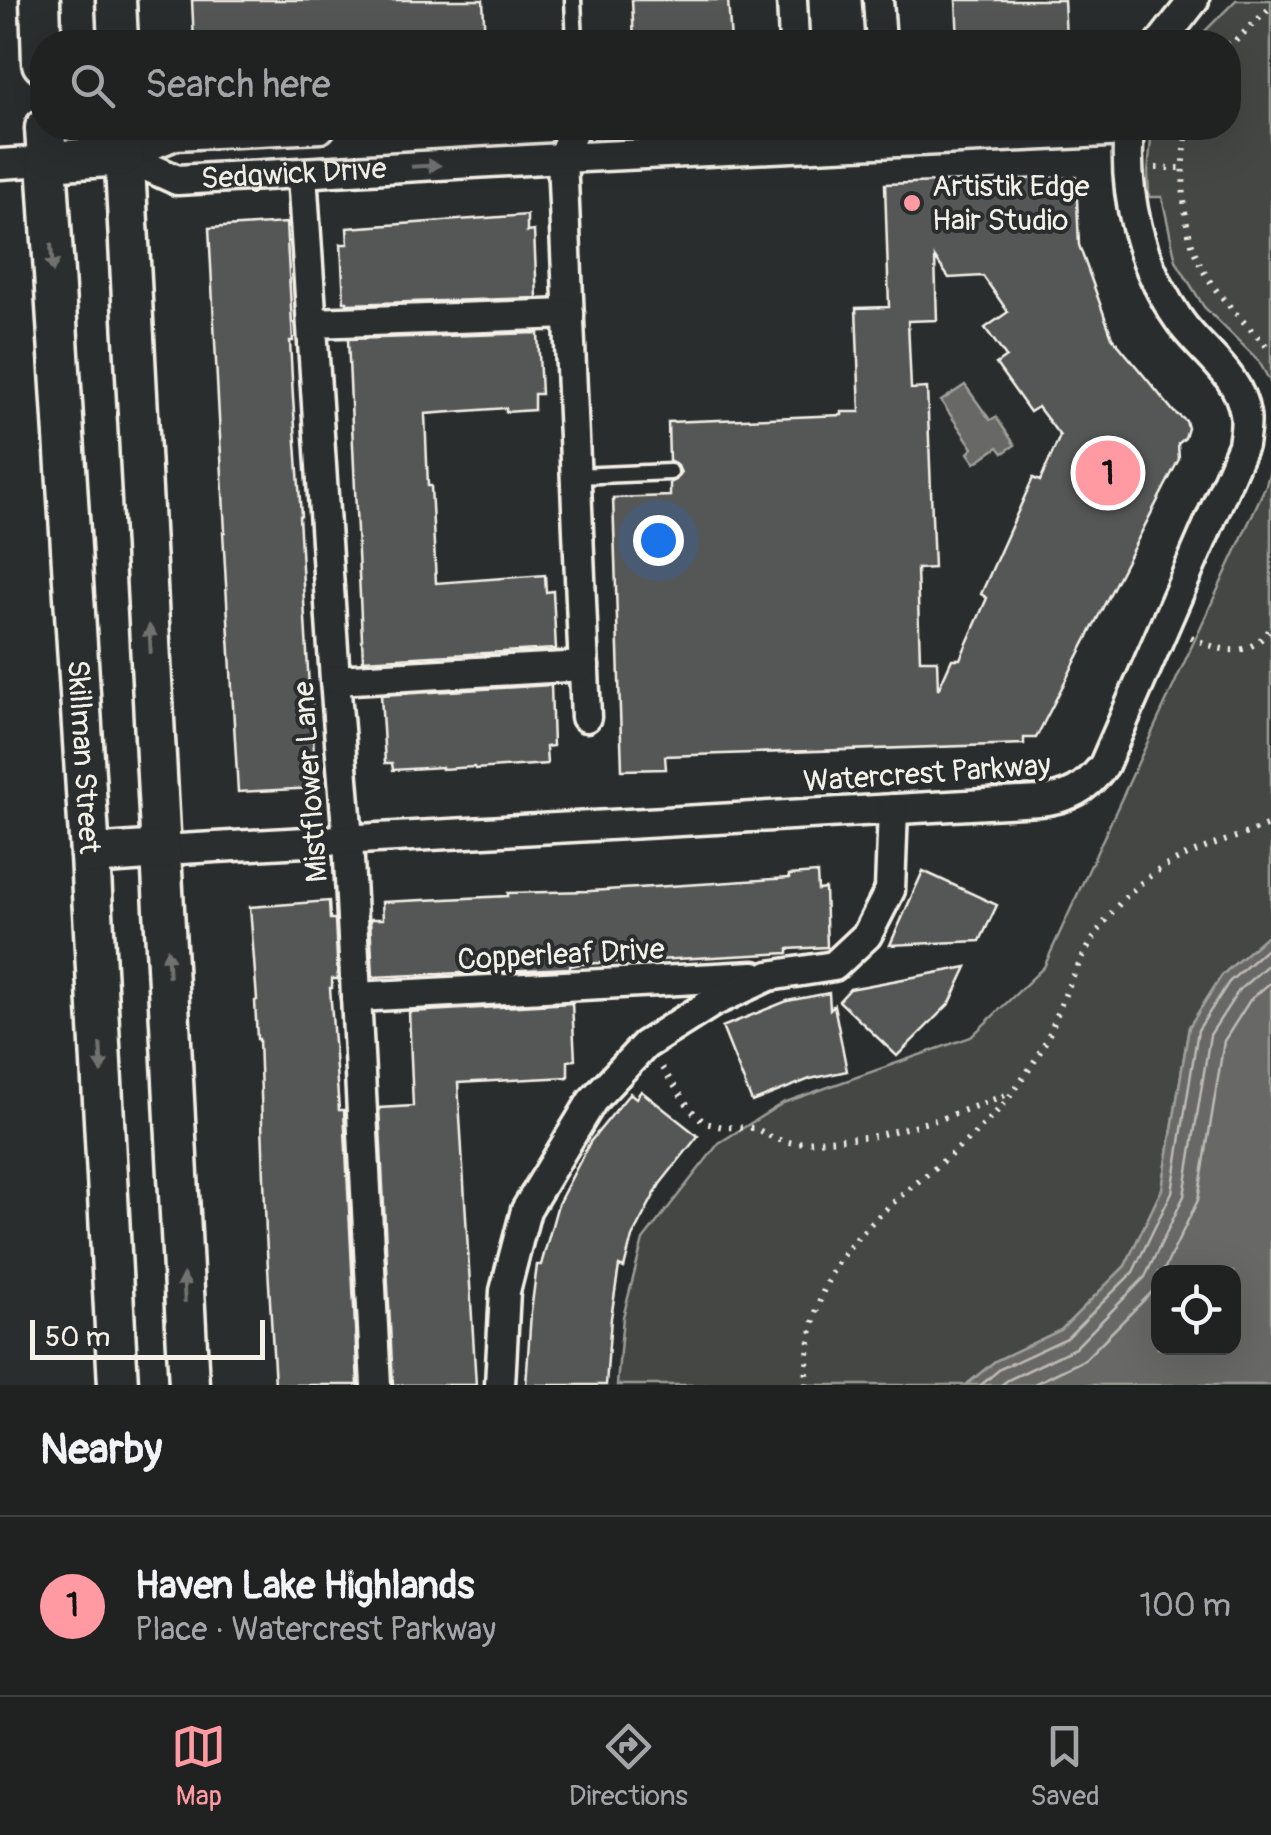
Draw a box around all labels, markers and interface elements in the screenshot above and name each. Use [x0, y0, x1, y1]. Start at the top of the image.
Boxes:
search box [30, 30, 1241, 140]
icon: search [65, 58, 120, 113]
text: Search here [145, 61, 331, 109]
street label: Sedgwick Drive [200, 150, 388, 198]
one-way arrow [411, 158, 443, 174]
place label: Artistik Edge Hair Studio [932, 168, 1090, 239]
marker: Artistik Edge Hair Studio [901, 192, 923, 214]
one-way arrow [44, 243, 60, 275]
pin: 1 [1076, 436, 1140, 510]
your location [633, 515, 684, 566]
one-way arrow [142, 622, 158, 654]
street label: Skillman Street [59, 659, 108, 856]
street label: Mistflower Lane [285, 680, 336, 884]
street label: Watercrest Parkway [802, 746, 1052, 801]
street label: Copperleaf Drive [457, 931, 666, 978]
one-way arrow [160, 947, 176, 979]
one-way arrow [93, 1042, 109, 1074]
map controls [1151, 1265, 1241, 1355]
button: locate [1151, 1265, 1241, 1355]
one-way arrow [176, 1271, 192, 1303]
scale bar [30, 1315, 265, 1360]
text: 50 m [45, 1320, 110, 1355]
text: Nearby [40, 1424, 162, 1476]
text: Haven Lake Highlands [135, 1562, 474, 1610]
text: 1 [66, 1586, 79, 1626]
text: 100 m [1139, 1586, 1231, 1626]
text: Place · Watercrest Parkway [135, 1610, 496, 1650]
tab: Map [171, 1719, 226, 1814]
tab: Directions [569, 1719, 688, 1814]
tab: Saved [1030, 1719, 1100, 1814]

